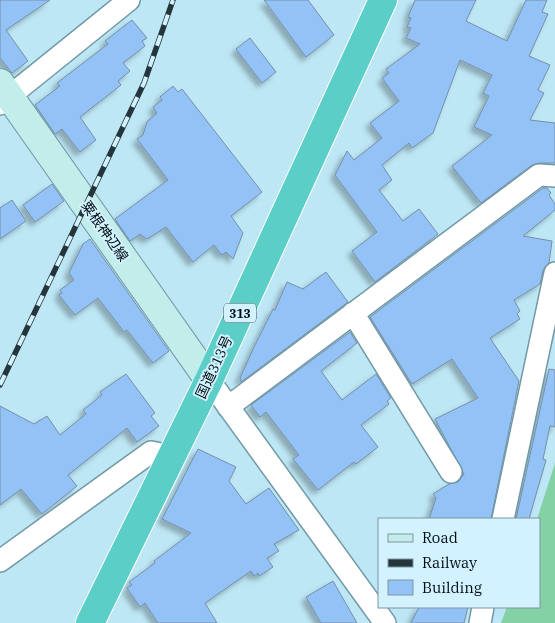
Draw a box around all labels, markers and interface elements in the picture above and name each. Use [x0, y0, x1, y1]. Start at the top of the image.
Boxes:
street label: 粟根神辺線 [78, 197, 132, 265]
road number: 313 [224, 304, 256, 322]
street label: 国道313号 [192, 333, 236, 401]
legend [378, 518, 540, 608]
text: Road [422, 528, 458, 547]
text: Railway [422, 553, 477, 572]
text: Building [422, 578, 482, 597]

